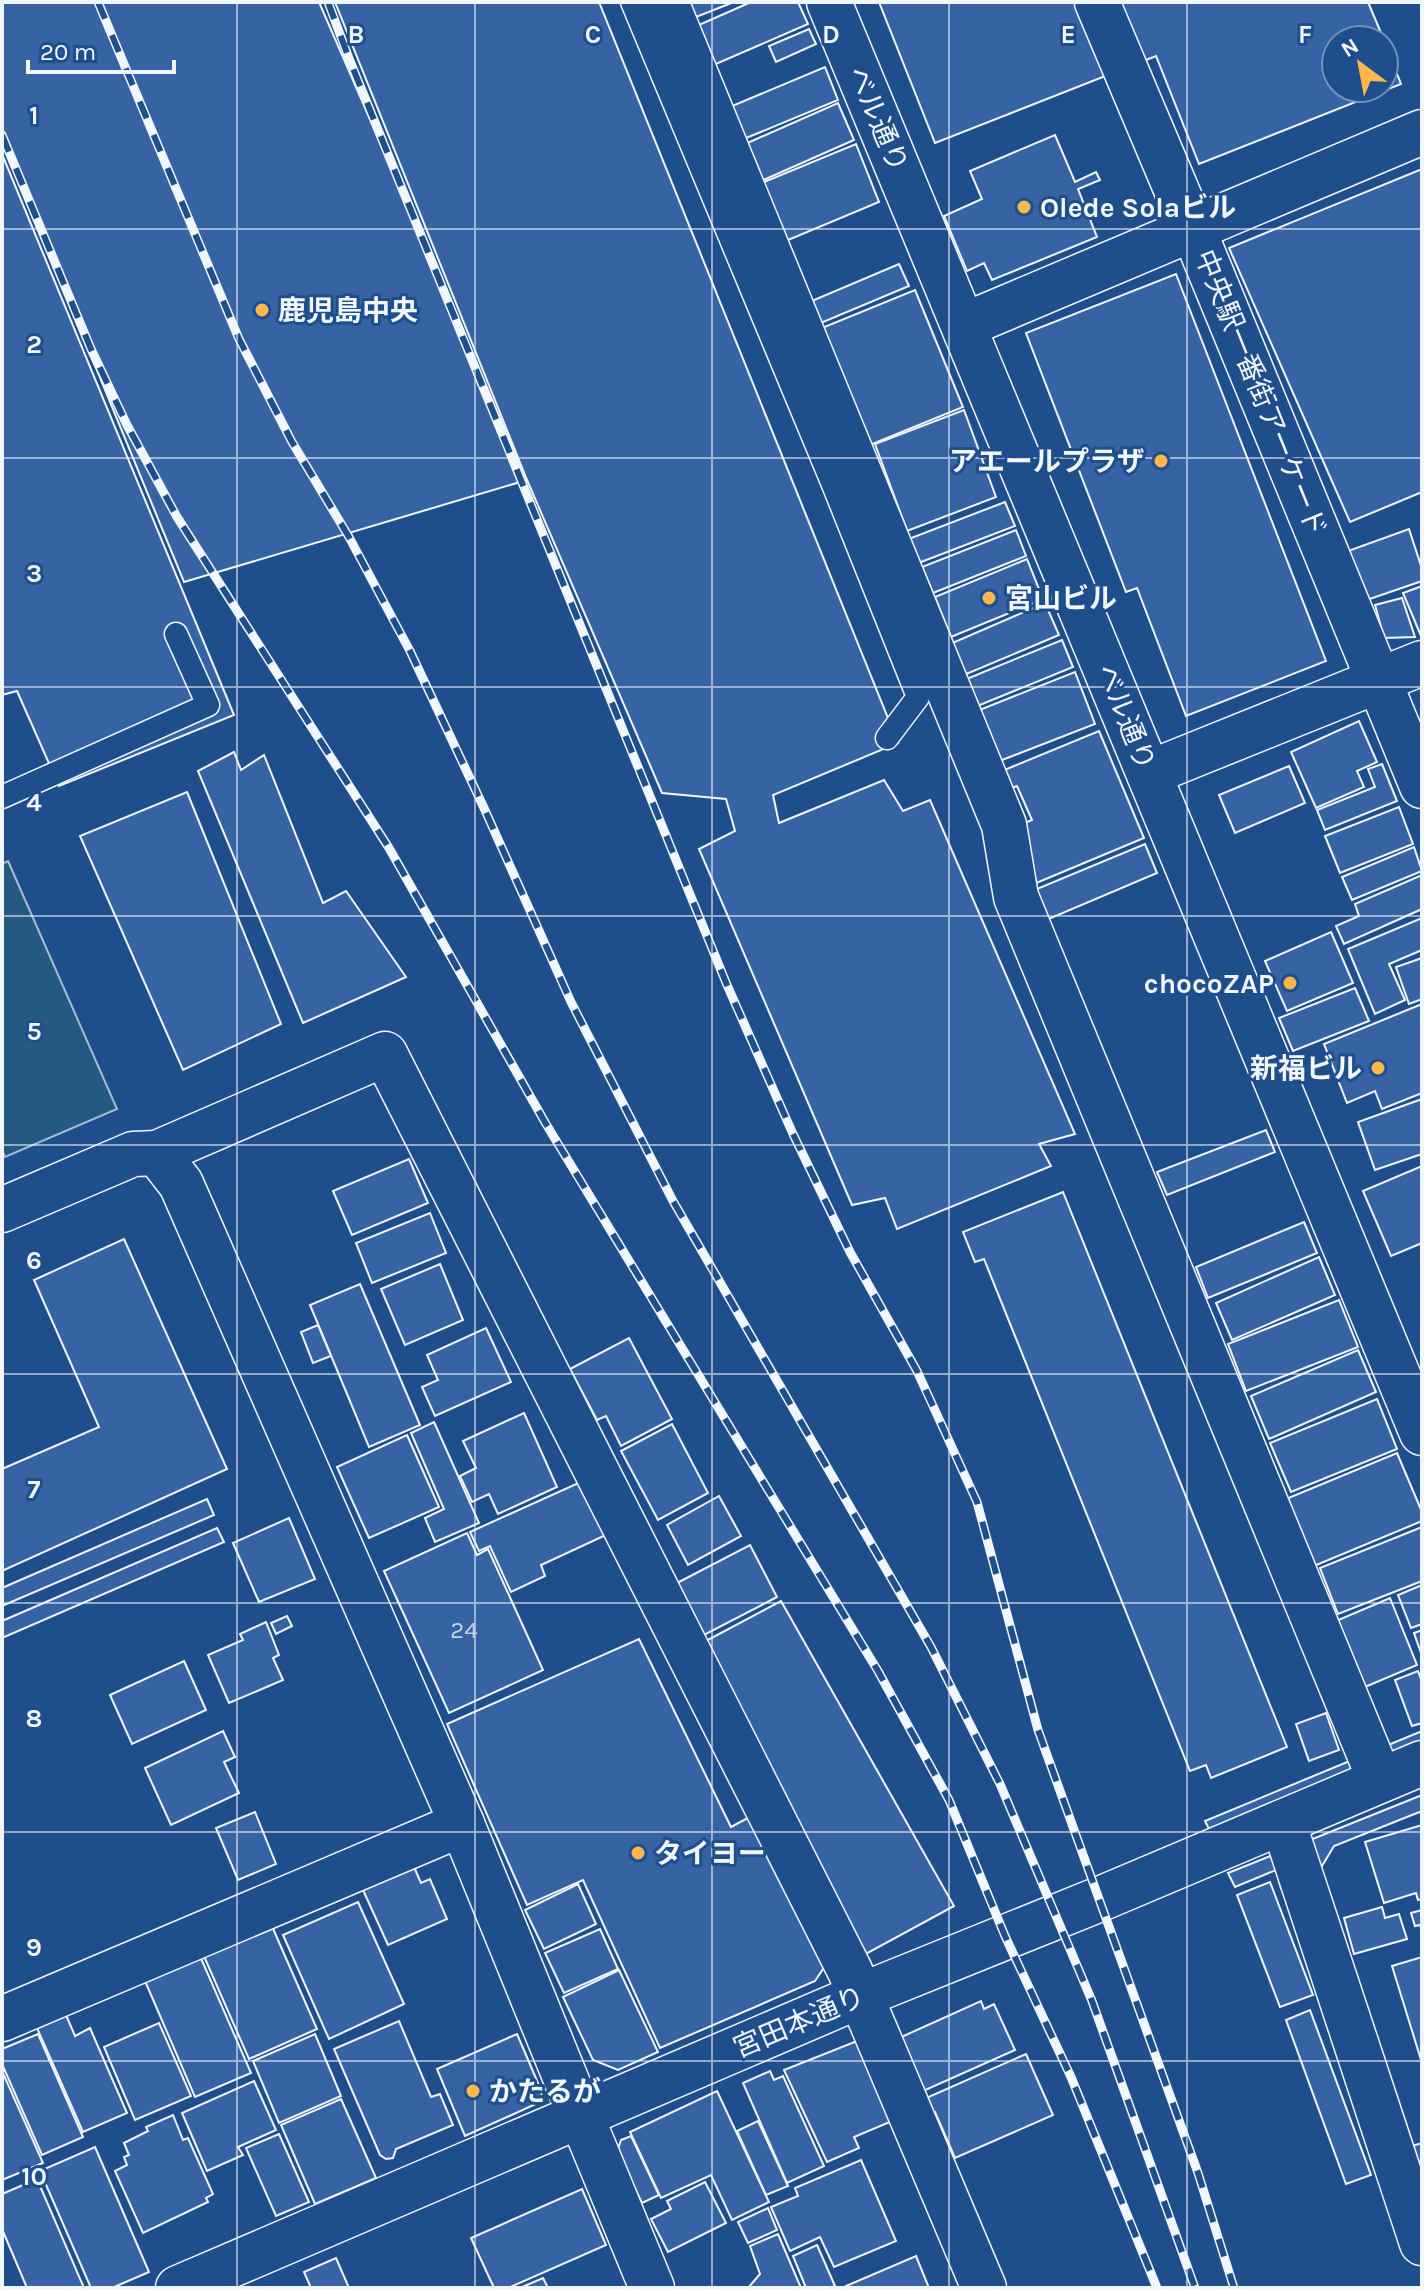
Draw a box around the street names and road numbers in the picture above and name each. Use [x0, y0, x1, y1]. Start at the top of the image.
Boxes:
street label: ベル通り [841, 61, 915, 177]
street label: 中央駅一番街アーケード [1188, 245, 1334, 541]
street label: ベル通り [1090, 659, 1162, 775]
street label: 宮田本通り [728, 1979, 870, 2065]

